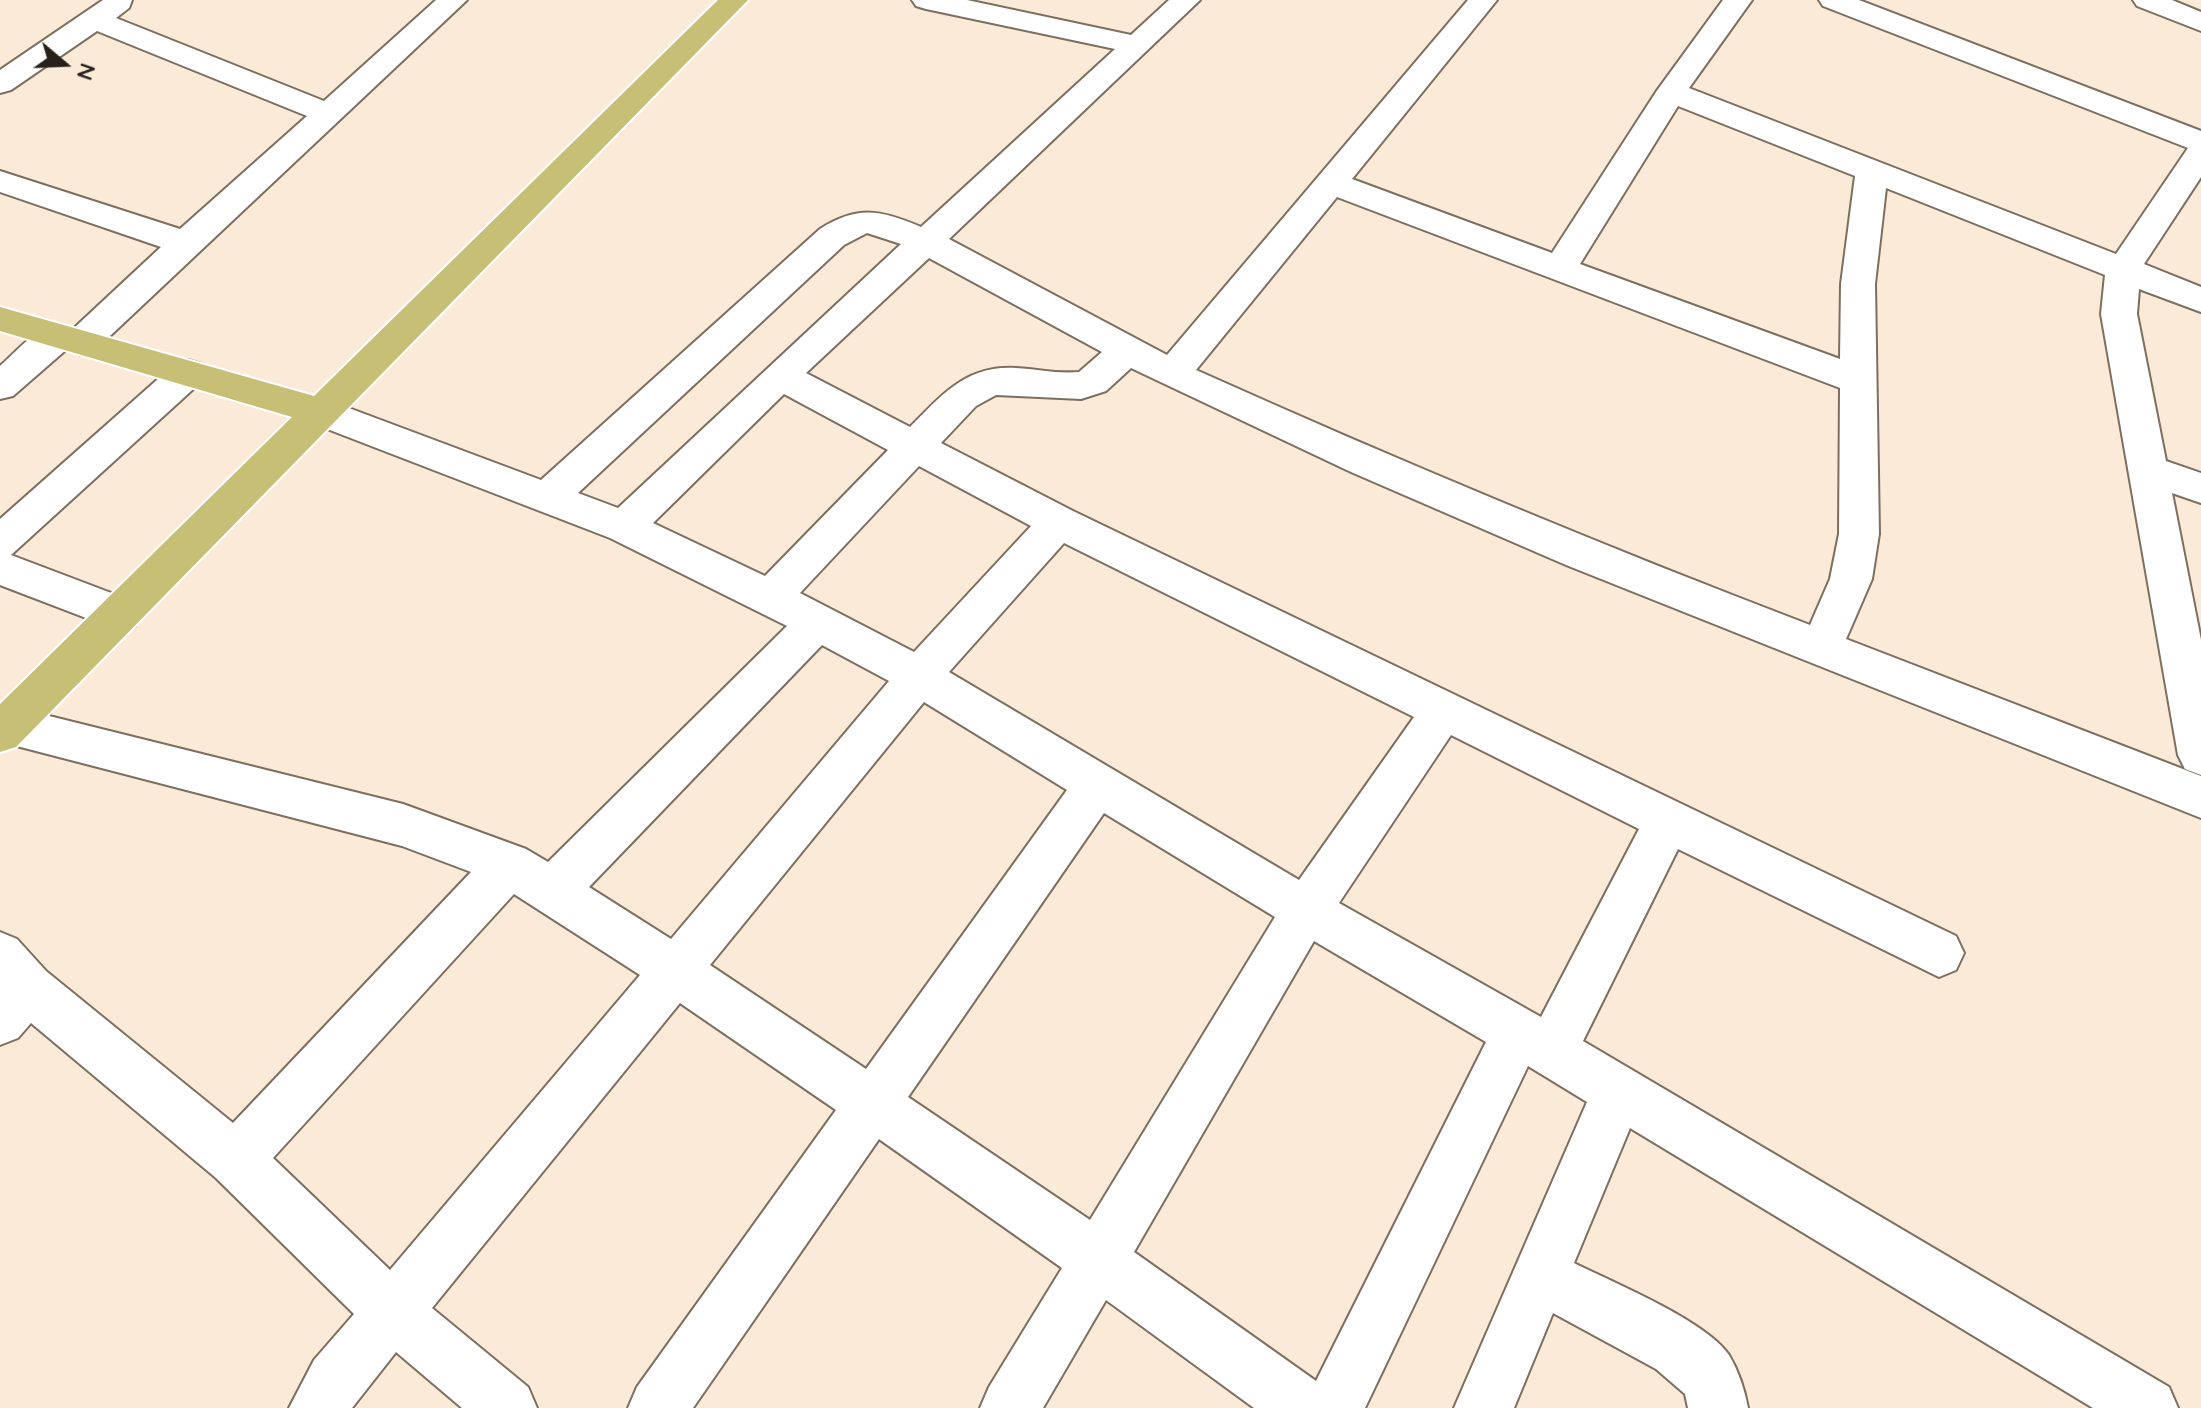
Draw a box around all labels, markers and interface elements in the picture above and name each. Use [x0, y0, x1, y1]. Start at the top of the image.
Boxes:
north arrow [24, 24, 104, 104]
text: N [71, 60, 103, 84]

